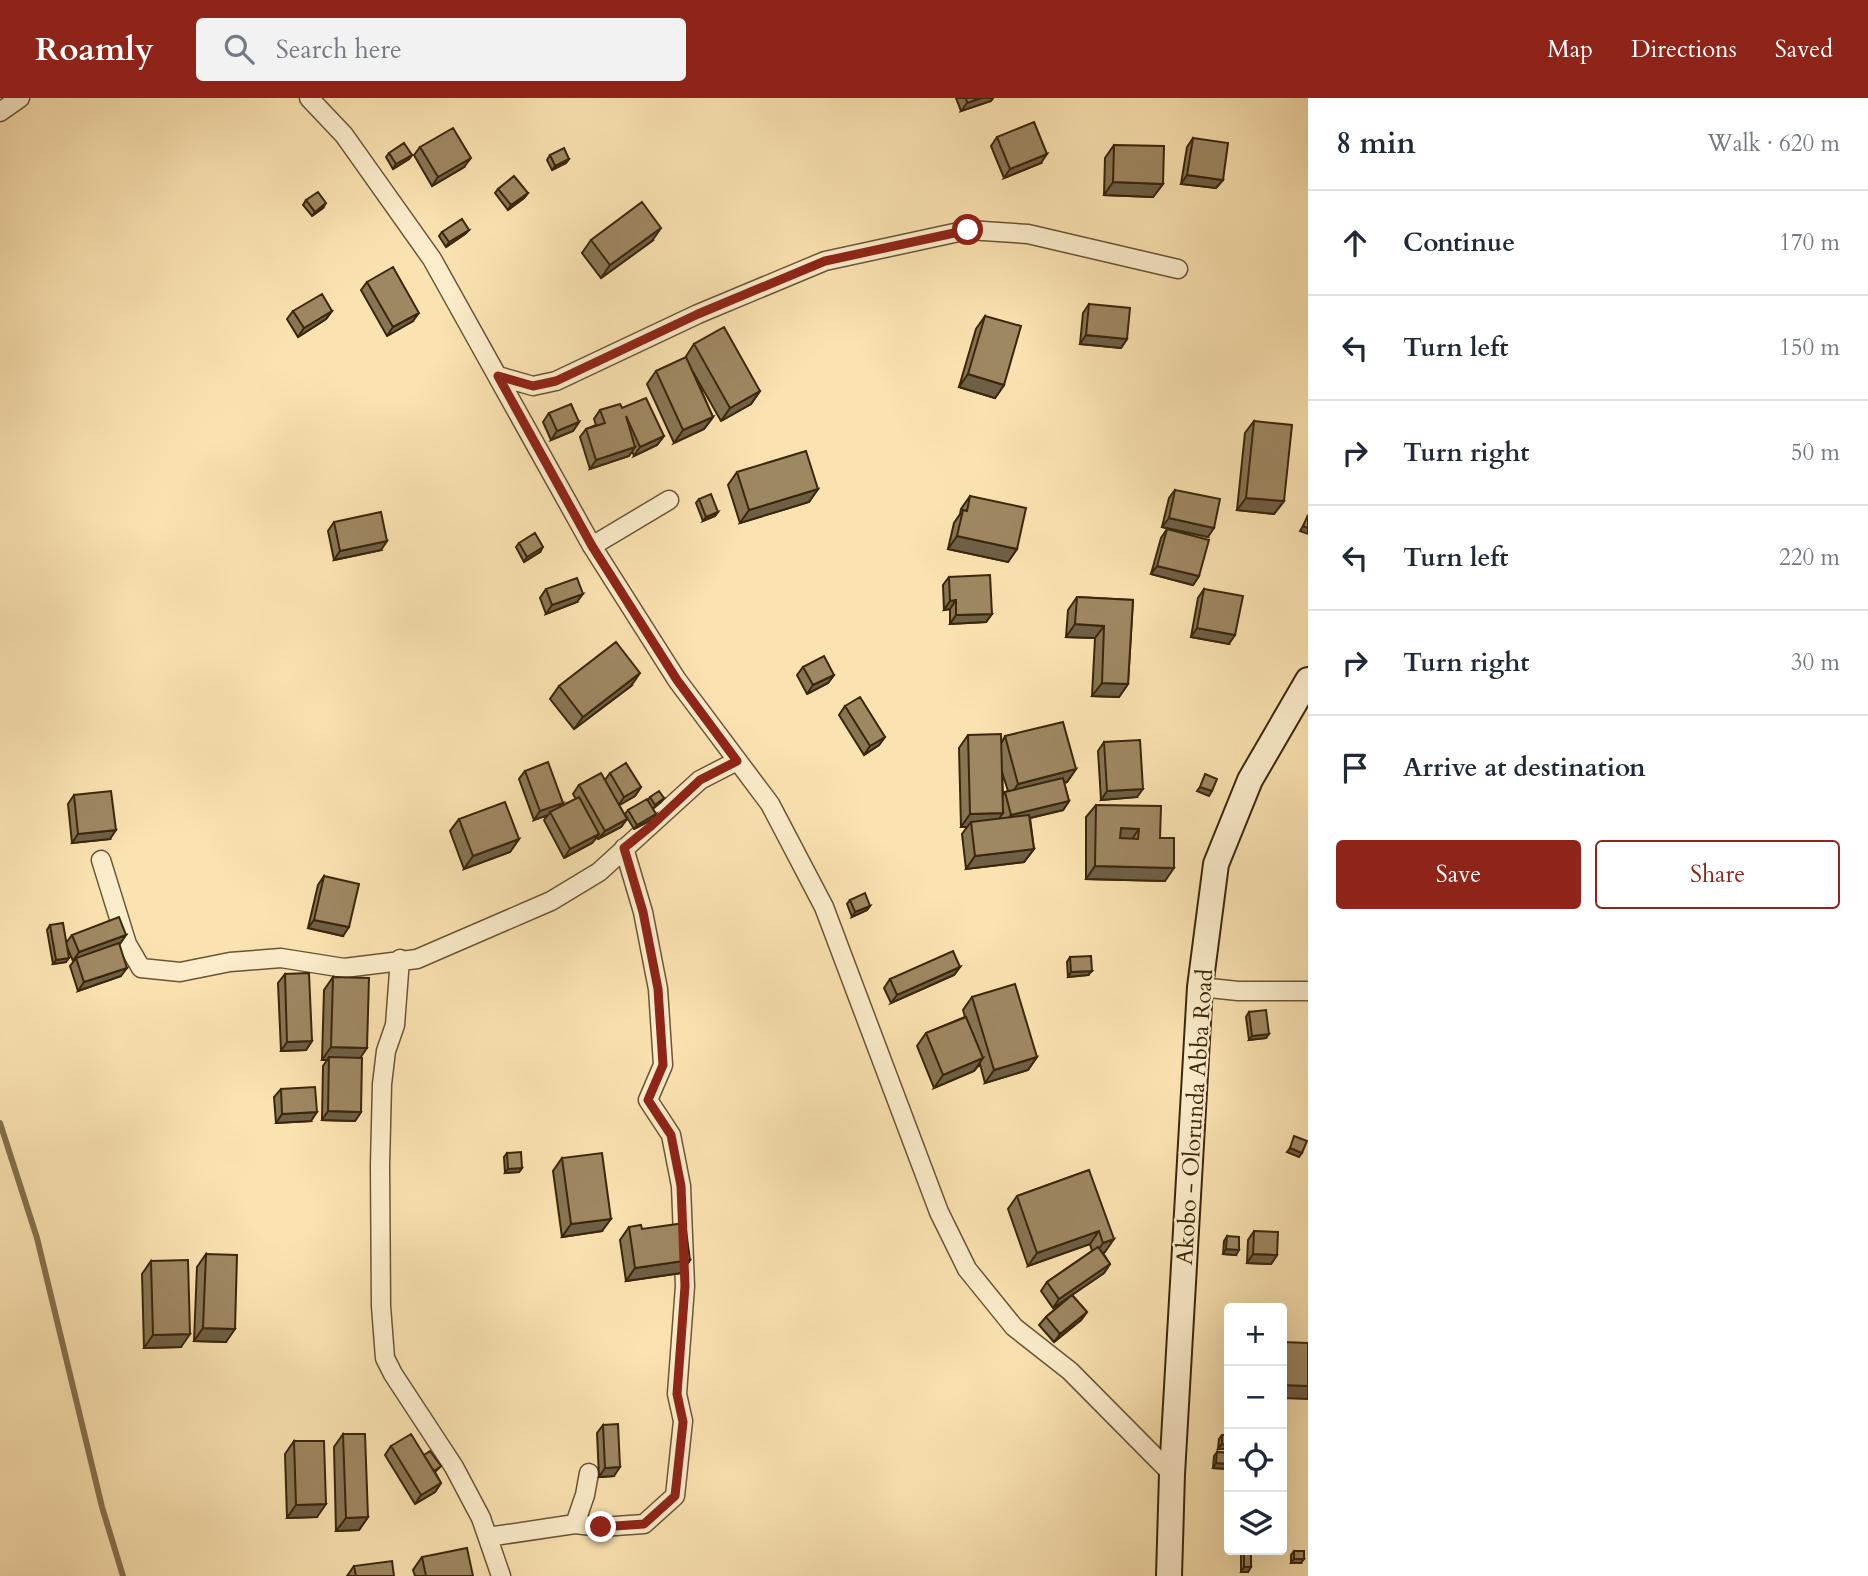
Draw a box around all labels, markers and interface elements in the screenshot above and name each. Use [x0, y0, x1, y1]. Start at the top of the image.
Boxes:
search box [196, 18, 686, 81]
text: Roamly [35, 27, 154, 72]
icon: search [220, 30, 258, 68]
text: Search here [276, 32, 402, 67]
text: Map [1547, 33, 1593, 66]
text: Directions [1631, 33, 1737, 66]
text: Saved [1775, 33, 1833, 66]
text: 8 min [1336, 123, 1416, 164]
text: Walk · 620 m [1707, 128, 1840, 159]
route start [952, 214, 983, 245]
icon: ahead [1336, 224, 1374, 262]
text: Continue [1403, 225, 1515, 260]
text: 170 m [1779, 227, 1840, 258]
icon: left [1336, 329, 1374, 367]
text: Turn left [1403, 330, 1508, 365]
text: 150 m [1779, 332, 1840, 363]
icon: right [1336, 434, 1374, 472]
text: Turn right [1403, 435, 1530, 470]
text: 50 m [1791, 437, 1840, 468]
icon: left [1336, 539, 1374, 577]
text: Turn left [1403, 540, 1508, 575]
text: 220 m [1779, 542, 1840, 573]
icon: right [1336, 644, 1374, 682]
text: Turn right [1403, 645, 1530, 680]
text: 30 m [1791, 647, 1840, 678]
icon: arrive [1336, 749, 1374, 787]
text: Arrive at destination [1403, 750, 1646, 785]
button: Save [1336, 840, 1581, 909]
button: Share [1595, 840, 1840, 909]
street label: Akobo - Olorunda Abba Road [1169, 967, 1220, 1266]
map controls [1224, 1303, 1287, 1555]
button: + [1224, 1303, 1287, 1366]
button: − [1224, 1366, 1287, 1429]
button: locate [1224, 1429, 1287, 1492]
button: layers [1224, 1492, 1287, 1555]
route end [585, 1511, 616, 1542]

